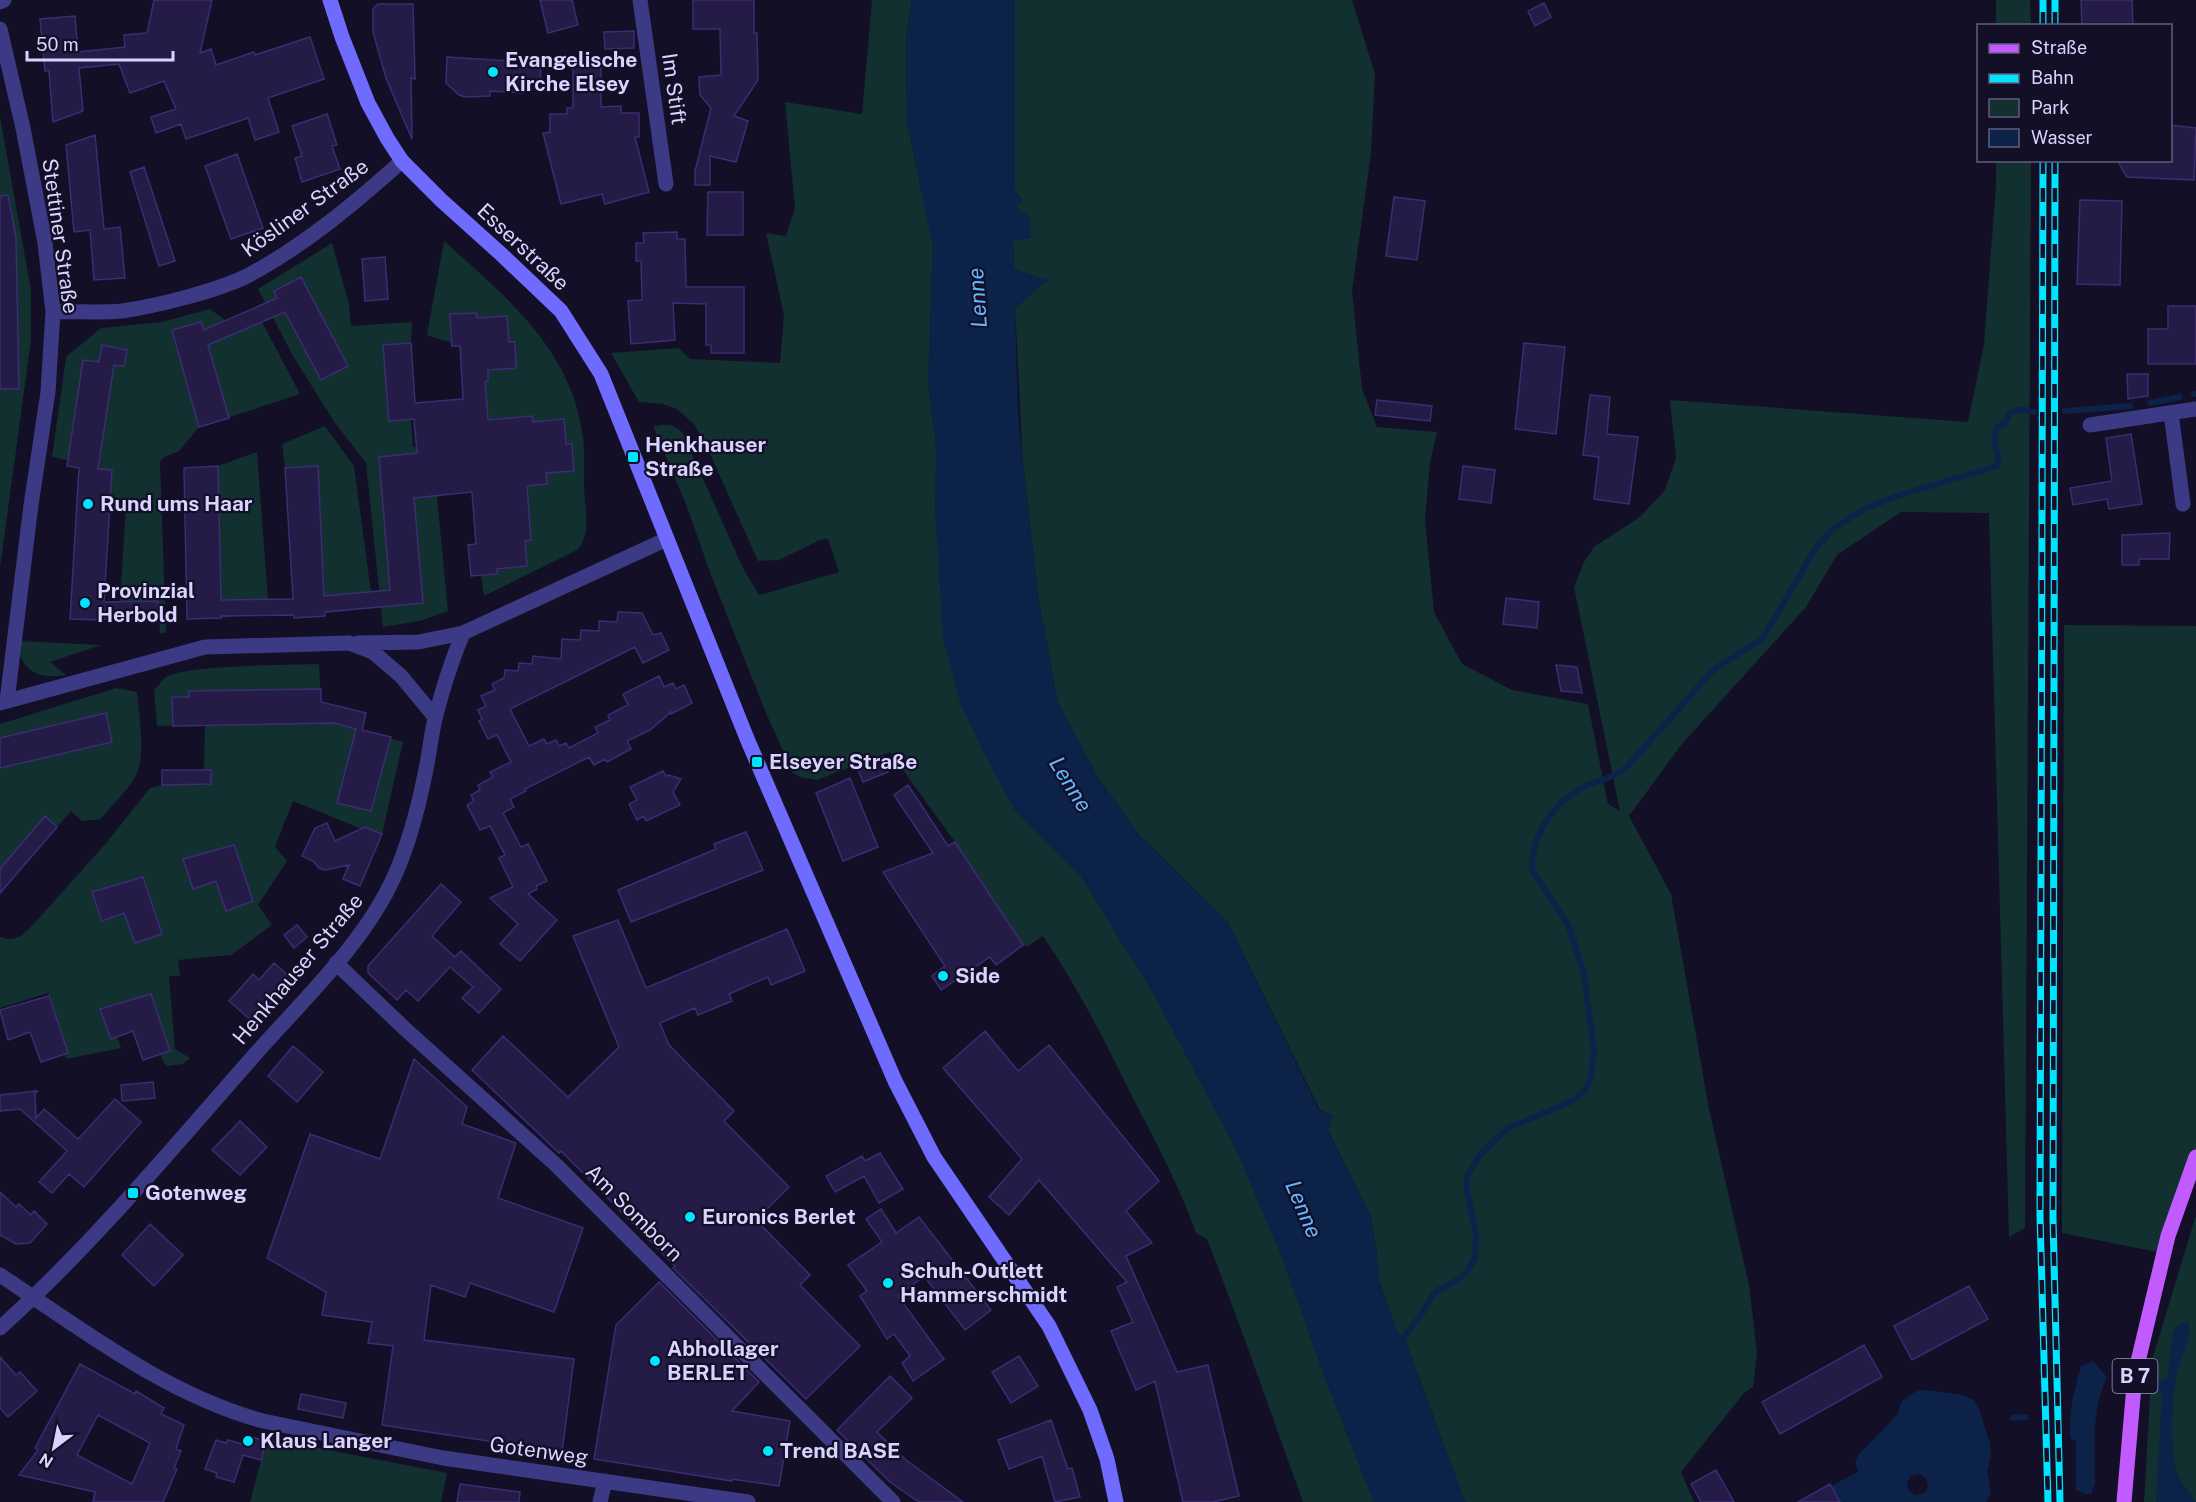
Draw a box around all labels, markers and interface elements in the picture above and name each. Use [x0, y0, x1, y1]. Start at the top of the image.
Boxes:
scale bar [27, 24, 172, 62]
legend [1977, 24, 2172, 162]
text: 50 m [36, 34, 79, 55]
text: Straße [2031, 37, 2087, 58]
place label: Evangelische Kirche Elsey [505, 47, 637, 96]
street label: Im Stift [657, 52, 692, 126]
marker: Evangelische Kirche Elsey [486, 65, 500, 79]
text: Bahn [2031, 67, 2074, 88]
text: Park [2031, 97, 2069, 118]
text: Wasser [2031, 127, 2093, 148]
street label: Kösliner Straße [236, 153, 373, 262]
street label: Stettiner Straße [37, 157, 84, 315]
street label: Esserstraße [472, 198, 574, 295]
water label: Lenne [962, 267, 992, 329]
place label: Henkhauser Straße [645, 432, 767, 481]
marker: Henkhauser Straße [626, 450, 640, 464]
place label: Rund ums Haar [100, 491, 253, 516]
marker: Rund ums Haar [81, 497, 95, 511]
place label: Provinzial Herbold [97, 578, 195, 627]
marker: Provinzial Herbold [78, 596, 92, 610]
place label: Elseyer Straße [769, 749, 917, 774]
water label: Lenne [1044, 752, 1098, 816]
marker: Elseyer Straße [750, 755, 764, 769]
street label: Henkhauser Straße [227, 888, 368, 1049]
place label: Side [955, 963, 1000, 988]
marker: Side [936, 969, 950, 983]
street label: Am Somborn [581, 1159, 688, 1266]
water label: Lenne [1280, 1176, 1328, 1242]
place label: Gotenweg [145, 1180, 247, 1205]
marker: Gotenweg [126, 1186, 140, 1200]
place label: Euronics Berlet [702, 1204, 856, 1229]
marker: Euronics Berlet [683, 1210, 697, 1224]
place label: Schuh-Outlett Hammerschmidt [900, 1258, 1067, 1307]
marker: Schuh-Outlett Hammerschmidt [881, 1276, 895, 1290]
place label: Abhollager BERLET [667, 1336, 779, 1385]
marker: Abhollager BERLET [648, 1354, 662, 1368]
road number: B 7 [2112, 1359, 2158, 1393]
north arrow [24, 1418, 84, 1478]
place label: Klaus Langer [260, 1428, 392, 1453]
street label: Gotenweg [488, 1431, 590, 1470]
marker: Klaus Langer [241, 1434, 255, 1448]
place label: Trend BASE [780, 1438, 900, 1463]
marker: Trend BASE [761, 1444, 775, 1458]
text: N [36, 1449, 57, 1472]

